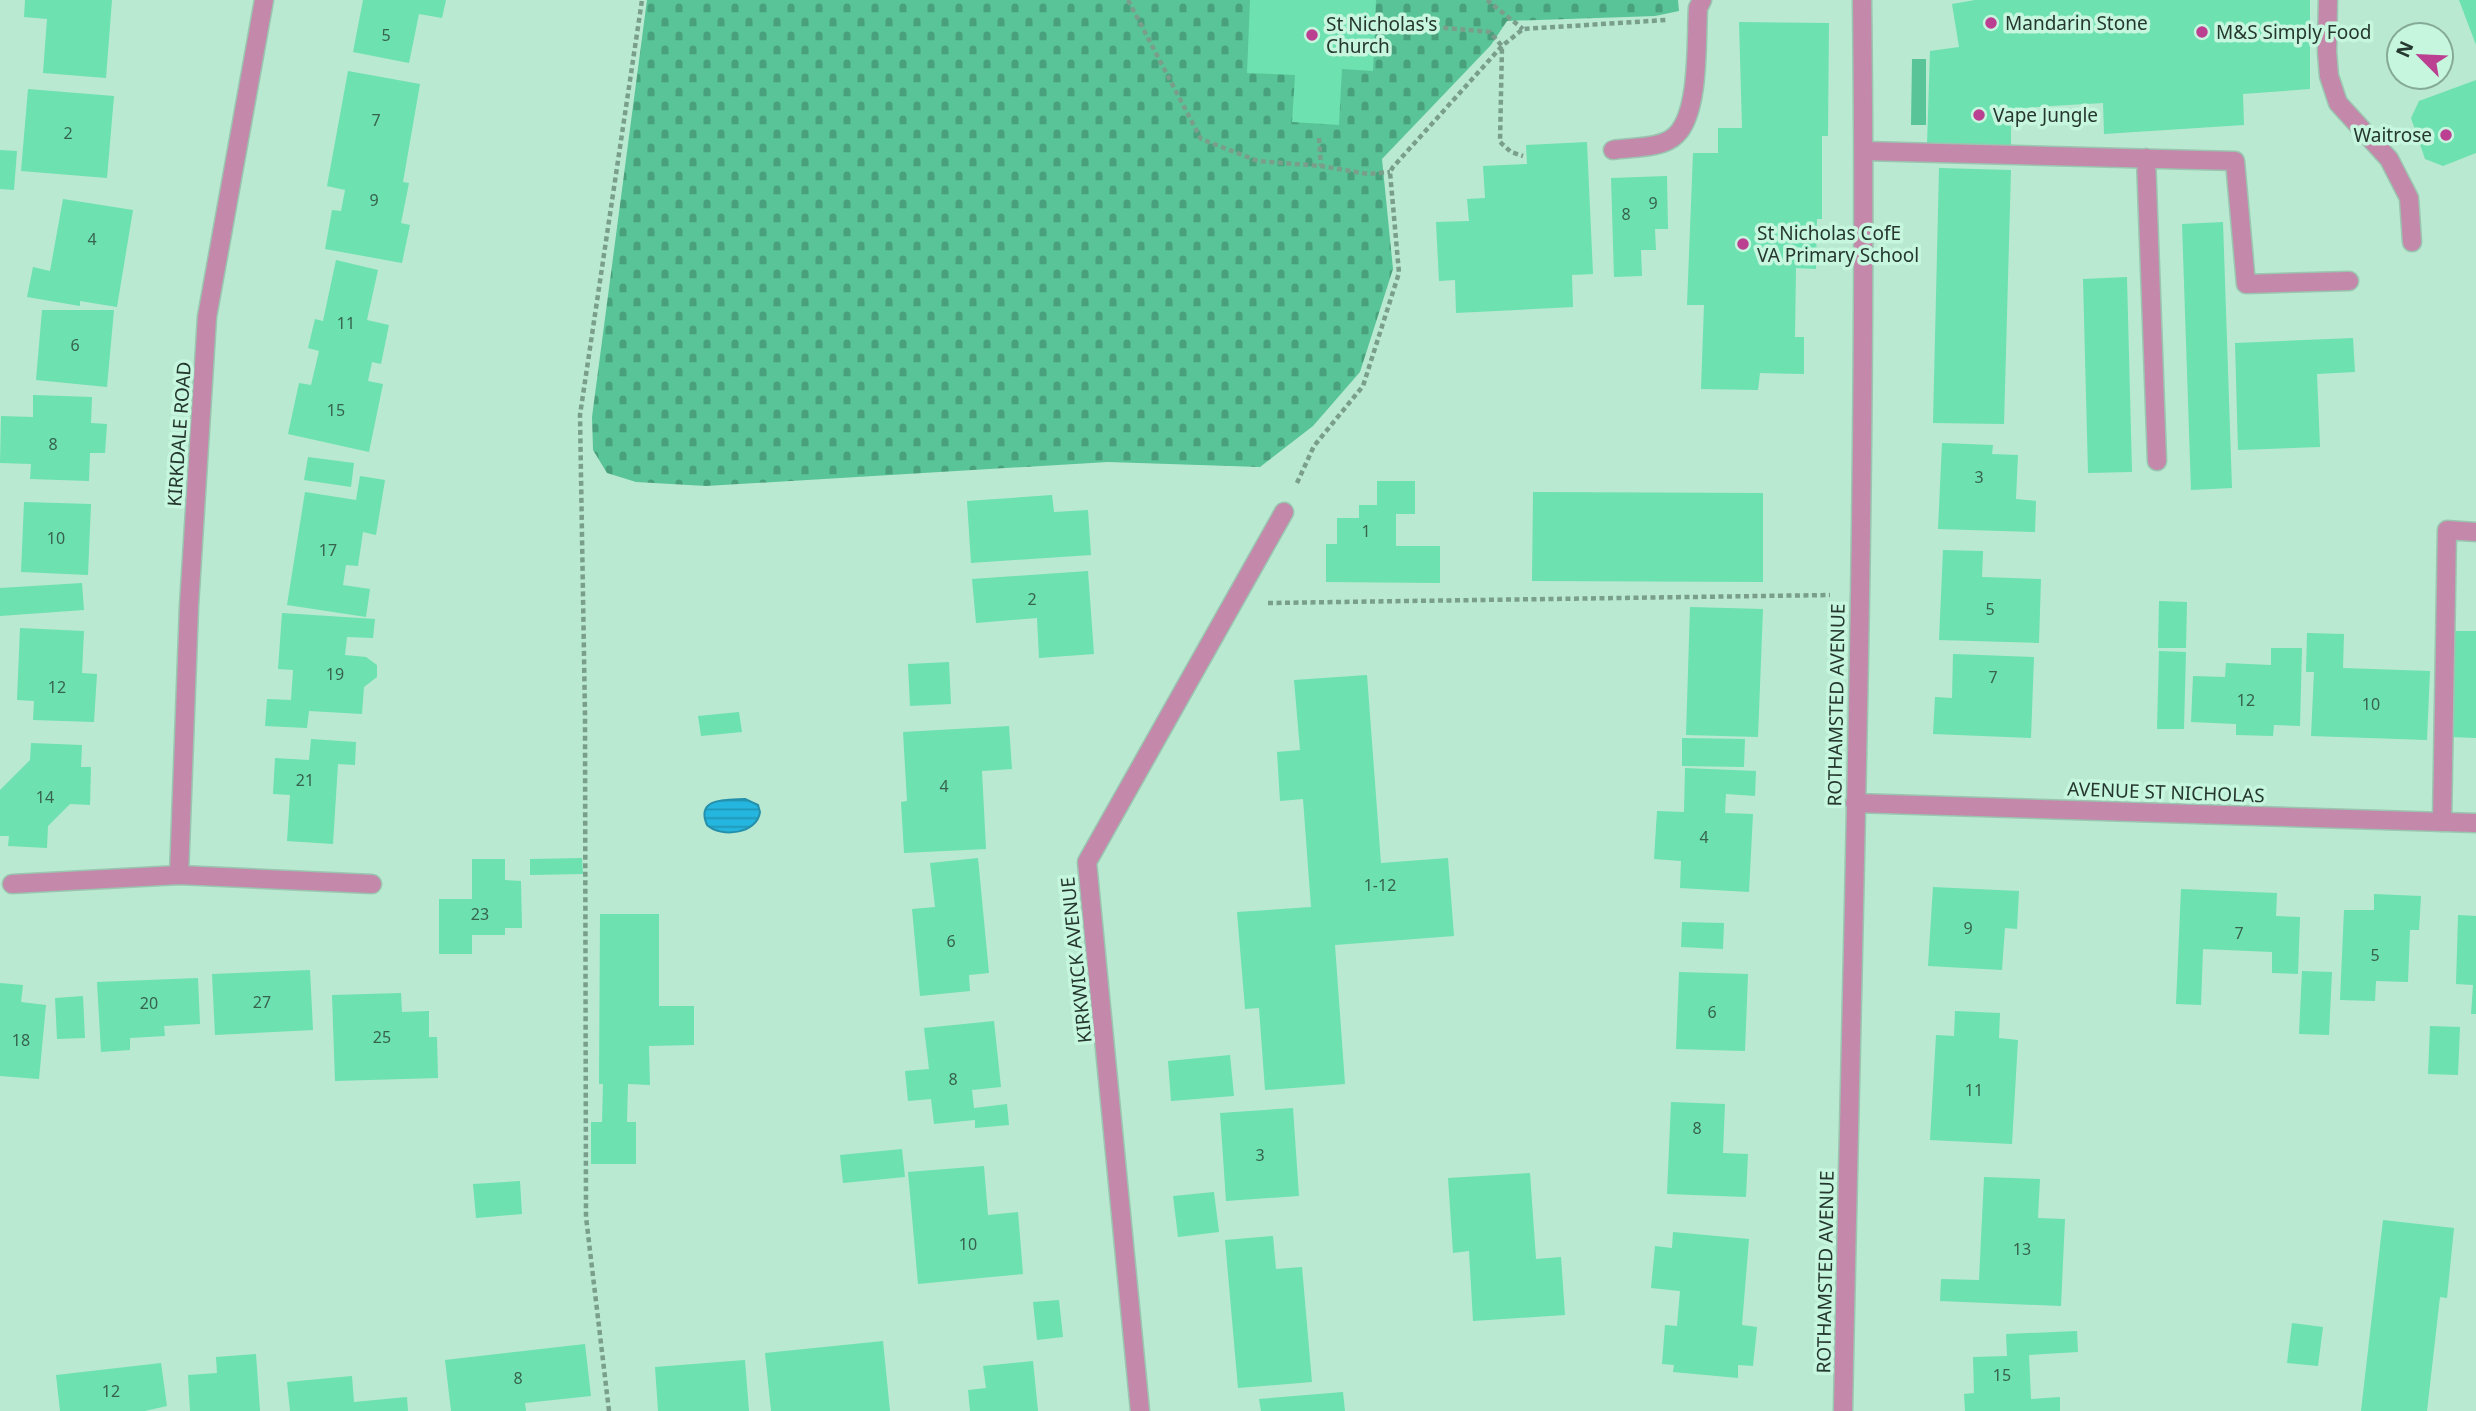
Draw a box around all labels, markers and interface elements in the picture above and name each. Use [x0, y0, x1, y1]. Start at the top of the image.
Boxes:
place label: Mandarin Stone [2005, 10, 2148, 36]
place label: St Nicholas's Church [1326, 11, 1437, 59]
marker: Mandarin Stone [1983, 15, 1999, 31]
place label: M&S Simply Food [2216, 19, 2371, 45]
north arrow [2385, 21, 2455, 91]
house number: 5 [381, 24, 391, 46]
marker: M&S Simply Food [2194, 24, 2210, 40]
marker: St Nicholas's Church [1304, 27, 1320, 43]
text: N [2389, 37, 2419, 61]
place label: Vape Jungle [1993, 102, 2098, 128]
marker: Vape Jungle [1971, 107, 1987, 123]
house number: 7 [371, 109, 381, 131]
house number: 2 [63, 122, 73, 144]
place label: Waitrose [2354, 122, 2432, 148]
marker: Waitrose [2438, 127, 2454, 143]
house number: 9 [369, 189, 379, 211]
house number: 9 [1648, 192, 1658, 214]
house number: 8 [1621, 203, 1631, 225]
place label: St Nicholas CofE VA Primary School [1757, 220, 1919, 268]
house number: 4 [87, 228, 97, 250]
marker: St Nicholas CofE VA Primary School [1735, 236, 1751, 252]
house number: 11 [337, 312, 355, 334]
house number: 6 [70, 334, 80, 356]
street label: KIRKDALE ROAD [161, 361, 197, 507]
house number: 15 [327, 399, 345, 421]
house number: 8 [48, 433, 58, 455]
house number: 3 [1974, 466, 1984, 488]
house number: 1 [1361, 520, 1371, 542]
house number: 10 [47, 527, 65, 549]
house number: 17 [319, 539, 337, 561]
house number: 2 [1027, 588, 1037, 610]
house number: 5 [1985, 598, 1995, 620]
street label: ROTHAMSTED AVENUE [1821, 603, 1851, 807]
house number: 19 [326, 663, 344, 685]
house number: 7 [1988, 666, 1998, 688]
house number: 12 [48, 676, 66, 698]
house number: 12 [2237, 689, 2255, 711]
house number: 10 [2362, 693, 2380, 715]
house number: 21 [296, 769, 314, 791]
house number: 4 [939, 775, 949, 797]
street label: AVENUE ST NICHOLAS [2067, 776, 2265, 808]
house number: 14 [36, 786, 54, 808]
house number: 4 [1699, 826, 1709, 848]
house number: 1-12 [1364, 874, 1396, 896]
street label: KIRKWICK AVENUE [1054, 876, 1098, 1044]
house number: 23 [471, 903, 489, 925]
house number: 9 [1963, 917, 1973, 939]
house number: 7 [2234, 922, 2244, 944]
house number: 6 [946, 930, 956, 952]
house number: 5 [2370, 944, 2380, 966]
house number: 27 [253, 991, 271, 1013]
house number: 20 [140, 992, 158, 1014]
house number: 6 [1707, 1001, 1717, 1023]
house number: 25 [373, 1026, 391, 1048]
house number: 18 [12, 1029, 30, 1051]
house number: 8 [948, 1068, 958, 1090]
house number: 11 [1965, 1079, 1983, 1101]
house number: 8 [1692, 1117, 1702, 1139]
house number: 3 [1255, 1144, 1265, 1166]
street label: ROTHAMSTED AVENUE [1810, 1170, 1840, 1374]
house number: 10 [959, 1233, 977, 1255]
house number: 13 [2013, 1238, 2031, 1260]
house number: 15 [1993, 1364, 2011, 1386]
house number: 8 [513, 1367, 523, 1389]
house number: 12 [102, 1380, 120, 1402]

